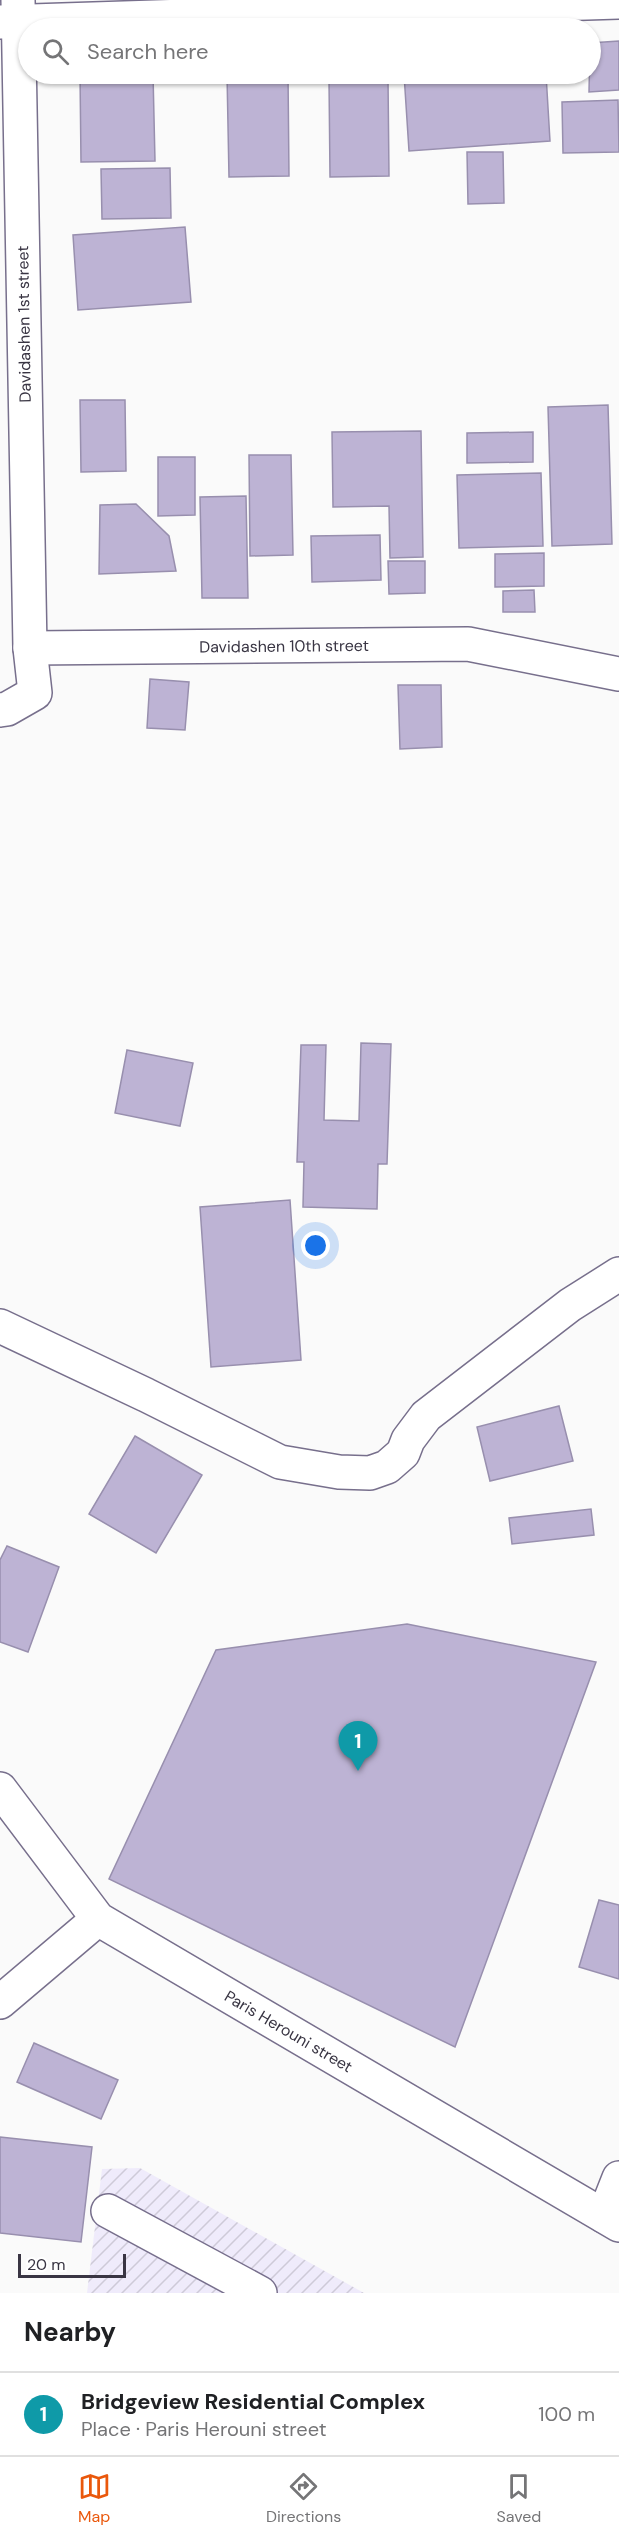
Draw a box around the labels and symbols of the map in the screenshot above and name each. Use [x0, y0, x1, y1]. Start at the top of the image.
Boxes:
street label: Davidashen 1st street [12, 245, 36, 403]
street label: Davidashen 10th street [199, 634, 369, 657]
your location [301, 1231, 330, 1260]
pin: 1 [338, 1722, 378, 1771]
street label: Paris Herouni street [221, 1985, 357, 2077]
scale bar [18, 2251, 126, 2278]

